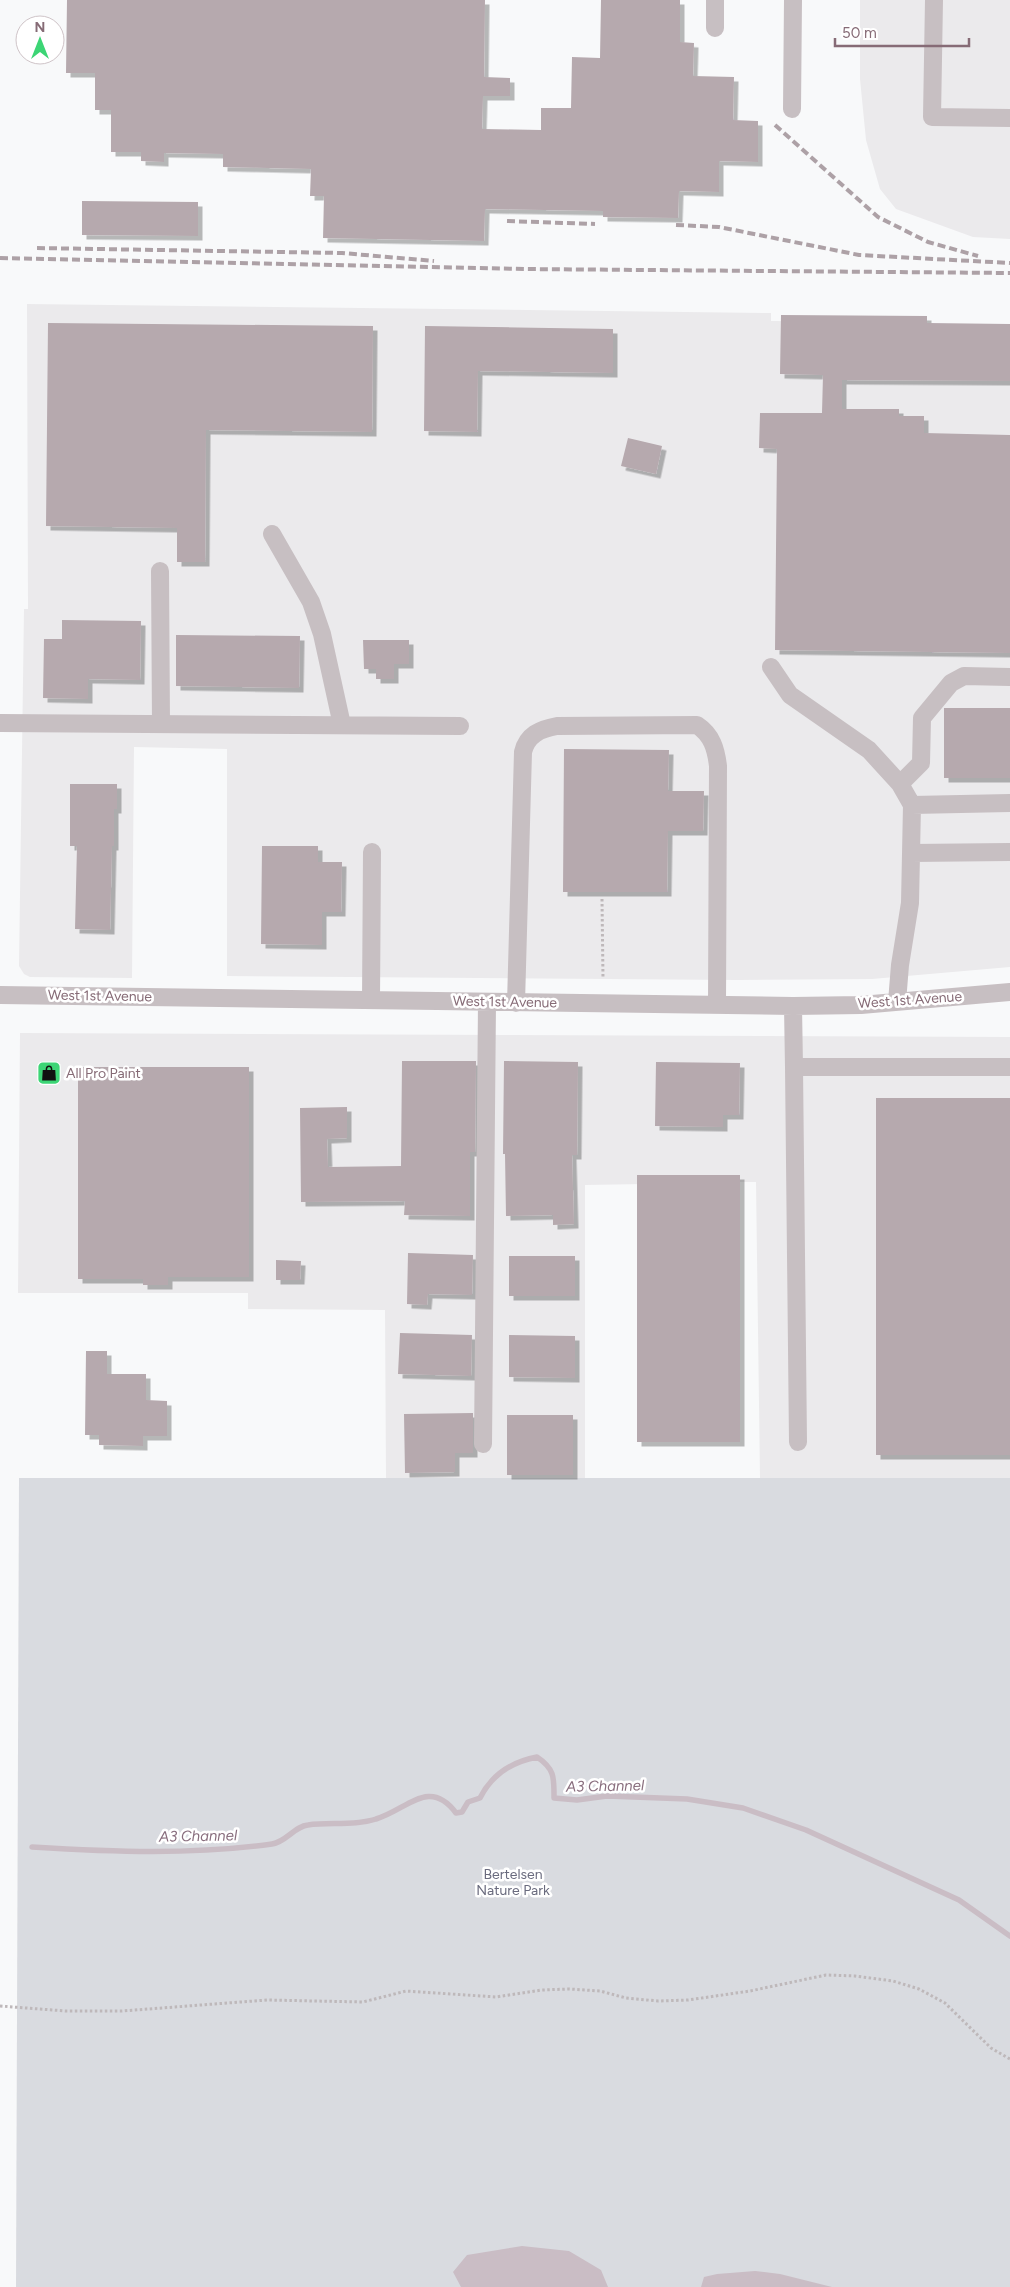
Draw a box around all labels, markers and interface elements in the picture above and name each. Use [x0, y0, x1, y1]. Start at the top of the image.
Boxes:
north arrow [15, 15, 65, 65]
scale bar [835, 15, 969, 47]
text: N [35, 19, 45, 36]
text: 50 m [842, 24, 877, 42]
street label: West 1st Avenue [48, 987, 153, 1005]
street label: West 1st Avenue [857, 988, 963, 1012]
street label: West 1st Avenue [453, 993, 558, 1011]
shop icon: All Pro Paint [36, 1060, 62, 1086]
place label: All Pro Paint [66, 1065, 141, 1082]
water label: A3 Channel [565, 1776, 645, 1796]
water label: A3 Channel [158, 1826, 238, 1846]
park label: Bertelsen Nature Park [476, 1866, 550, 1899]

